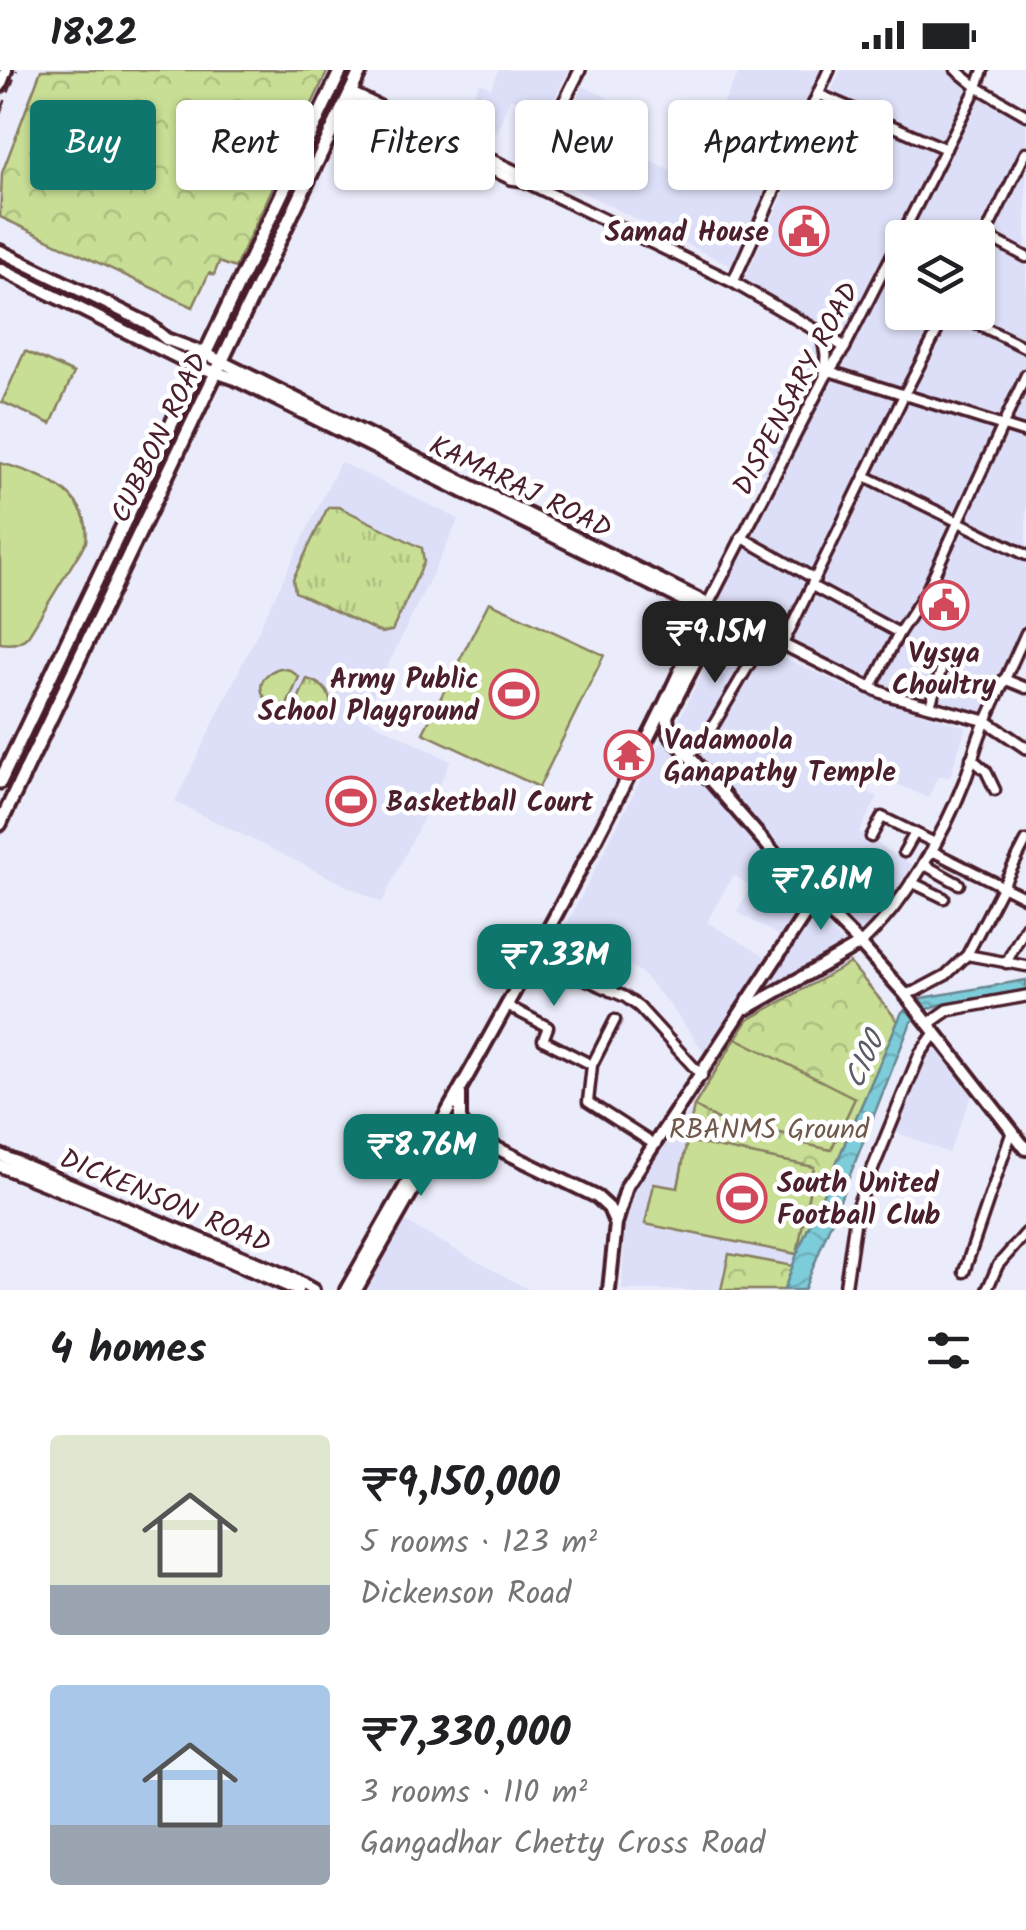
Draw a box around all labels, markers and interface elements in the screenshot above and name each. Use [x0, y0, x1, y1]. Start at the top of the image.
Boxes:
text: 18:22 [50, 5, 138, 65]
chip: Buy [30, 100, 156, 190]
chip: Rent [176, 100, 314, 190]
chip: Filters [334, 100, 495, 190]
chip: New [515, 100, 648, 190]
chip: Apartment [668, 100, 893, 190]
public building icon: Samad House [778, 205, 830, 257]
place label: Samad House [605, 211, 769, 256]
map controls [885, 220, 995, 330]
button: layers [885, 220, 995, 330]
street label: DISPENSARY ROAD [722, 274, 873, 504]
street label: CUBBON ROAD [99, 345, 221, 531]
street label: KAMARAJ ROAD [421, 424, 619, 552]
public building icon: Vysya Choultry [918, 579, 970, 631]
pin: ₹9.15M [634, 601, 796, 686]
text: ₹9.15M [664, 608, 766, 659]
place label: Vysya Choultry [892, 632, 997, 709]
place label: Army Public School Playground [258, 658, 480, 735]
sports icon: Army Public School Playground [488, 668, 540, 720]
place label: Vadamoola Ganapathy Temple [664, 719, 896, 796]
temple icon: Vadamoola Ganapathy Temple [603, 729, 655, 781]
sports icon: Basketball Court [325, 775, 377, 827]
place label: Basketball Court [386, 781, 594, 826]
pin: ₹7.61M [740, 848, 902, 933]
text: ₹7.61M [770, 855, 872, 906]
pin: ₹7.33M [473, 924, 635, 1009]
text: ₹7.33M [499, 931, 609, 982]
water label: C100 [832, 1021, 901, 1097]
park label: RBANMS Ground [669, 1108, 870, 1153]
pin: ₹8.76M [340, 1114, 502, 1199]
text: ₹8.76M [366, 1121, 476, 1172]
street label: DICKENSON ROAD [52, 1137, 278, 1267]
place label: South United Football Club [777, 1162, 941, 1239]
sports icon: South United Football Club [716, 1172, 768, 1224]
text: 4 homes [50, 1317, 206, 1384]
icon: filters [921, 1323, 976, 1378]
text: ₹9,150,000 [360, 1451, 560, 1518]
icon: home [130, 1475, 250, 1595]
text: 5 rooms · 123 m² [360, 1518, 597, 1569]
text: Dickenson Road [360, 1569, 571, 1620]
text: ₹7,330,000 [360, 1701, 571, 1768]
icon: home [130, 1725, 250, 1845]
text: 3 rooms · 110 m² [360, 1768, 587, 1819]
text: Gangadhar Chetty Cross Road [360, 1819, 765, 1870]

